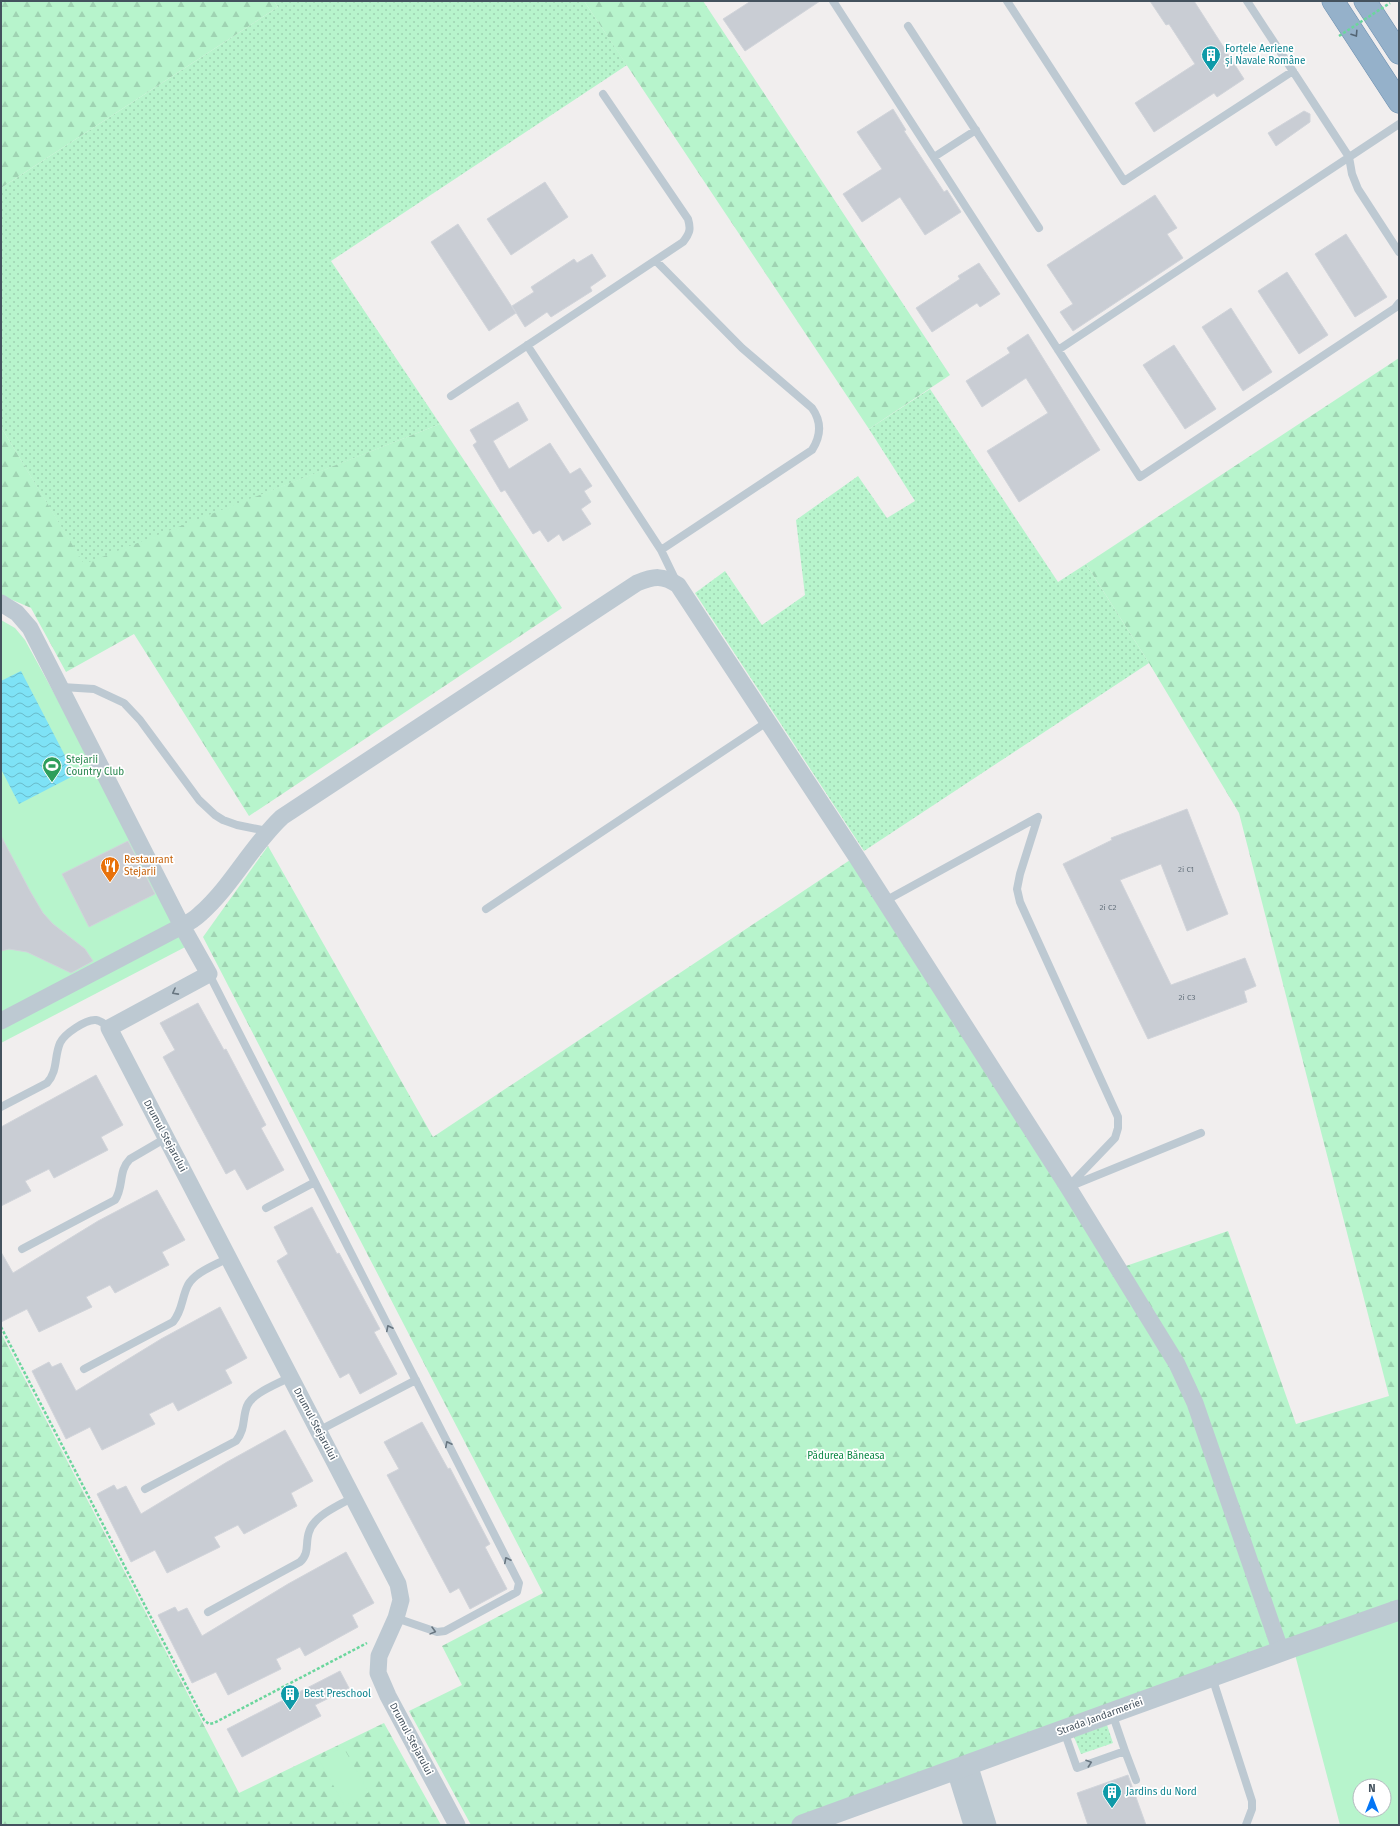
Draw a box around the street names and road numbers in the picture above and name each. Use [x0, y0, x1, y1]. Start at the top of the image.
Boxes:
street label: Drumul Stejarului [141, 1098, 189, 1174]
street label: Drumul Stejarului [291, 1386, 339, 1462]
street label: Strada Jandarmeriei [1055, 1696, 1145, 1738]
street label: Drumul Stejarului [387, 1701, 435, 1777]

